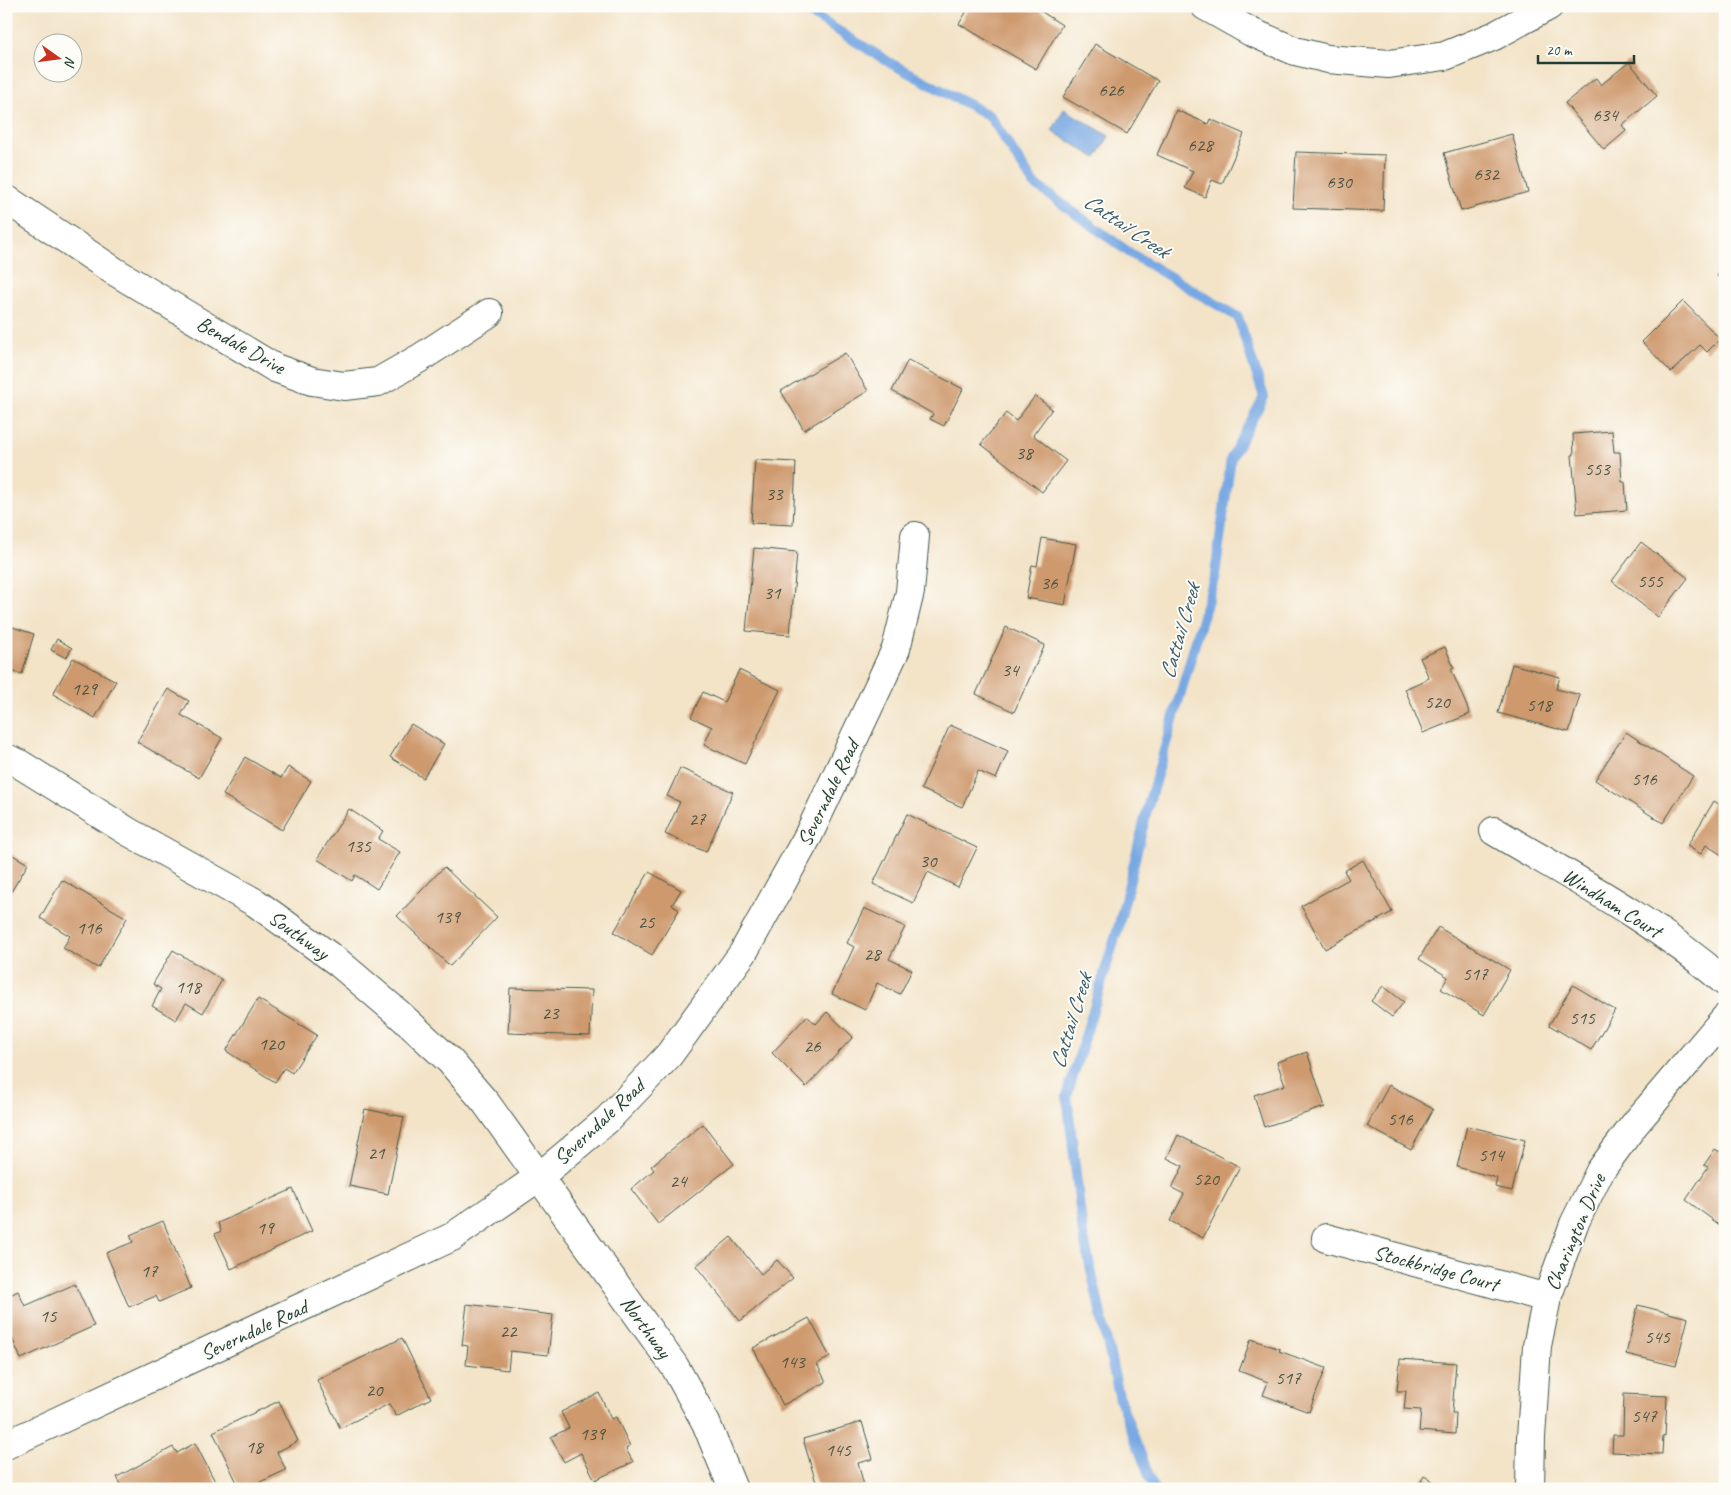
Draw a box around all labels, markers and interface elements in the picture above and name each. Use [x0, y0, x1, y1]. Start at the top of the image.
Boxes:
north arrow [32, 32, 82, 82]
scale bar [1538, 32, 1635, 64]
text: 20 m [1546, 41, 1573, 60]
text: N [60, 55, 79, 70]
house number: 626 [1098, 78, 1125, 102]
house number: 634 [1592, 103, 1620, 127]
house number: 628 [1187, 133, 1215, 157]
house number: 632 [1473, 162, 1500, 186]
house number: 630 [1326, 170, 1353, 194]
water label: Cattail Creek [1078, 187, 1178, 267]
street label: Bendale Drive [192, 310, 291, 380]
house number: 38 [1015, 441, 1035, 465]
house number: 553 [1584, 457, 1611, 481]
house number: 33 [765, 482, 784, 506]
house number: 555 [1637, 569, 1664, 593]
house number: 36 [1040, 571, 1059, 595]
water label: Cattail Creek [1153, 577, 1208, 682]
house number: 31 [763, 581, 782, 605]
house number: 34 [1001, 658, 1021, 682]
house number: 129 [71, 677, 98, 701]
house number: 520 [1424, 690, 1451, 714]
house number: 518 [1526, 693, 1554, 717]
street label: Severndale Road [791, 733, 866, 850]
house number: 516 [1631, 767, 1658, 791]
house number: 27 [688, 807, 707, 831]
house number: 135 [345, 834, 372, 858]
house number: 30 [919, 849, 938, 873]
street label: Windham Court [1558, 862, 1669, 945]
street label: Southway [264, 904, 336, 967]
house number: 139 [434, 905, 461, 929]
house number: 25 [637, 910, 656, 934]
house number: 116 [76, 916, 103, 940]
house number: 28 [863, 942, 883, 966]
house number: 517 [1462, 962, 1489, 986]
water label: Cattail Creek [1043, 967, 1100, 1072]
house number: 118 [175, 975, 203, 999]
house number: 23 [541, 1001, 560, 1025]
house number: 515 [1569, 1006, 1596, 1030]
house number: 120 [258, 1032, 285, 1056]
house number: 26 [803, 1034, 822, 1058]
street label: Severndale Road [548, 1071, 652, 1171]
house number: 516 [1387, 1107, 1414, 1131]
house number: 21 [367, 1141, 386, 1165]
house number: 514 [1478, 1143, 1506, 1167]
house number: 520 [1193, 1167, 1220, 1191]
house number: 24 [669, 1169, 689, 1193]
street label: Charington Drive [1539, 1169, 1612, 1294]
house number: 19 [256, 1216, 275, 1240]
street label: Stockbridge Court [1371, 1239, 1504, 1298]
house number: 17 [140, 1259, 159, 1283]
street label: Northway [615, 1291, 678, 1365]
street label: Severndale Road [196, 1293, 314, 1366]
house number: 15 [39, 1304, 58, 1328]
house number: 22 [499, 1319, 518, 1343]
house number: 545 [1644, 1325, 1671, 1349]
house number: 143 [779, 1350, 806, 1374]
house number: 517 [1275, 1366, 1302, 1390]
house number: 20 [365, 1378, 384, 1402]
house number: 547 [1631, 1404, 1658, 1428]
house number: 139 [579, 1422, 606, 1446]
house number: 18 [245, 1435, 265, 1459]
house number: 145 [825, 1438, 852, 1462]

